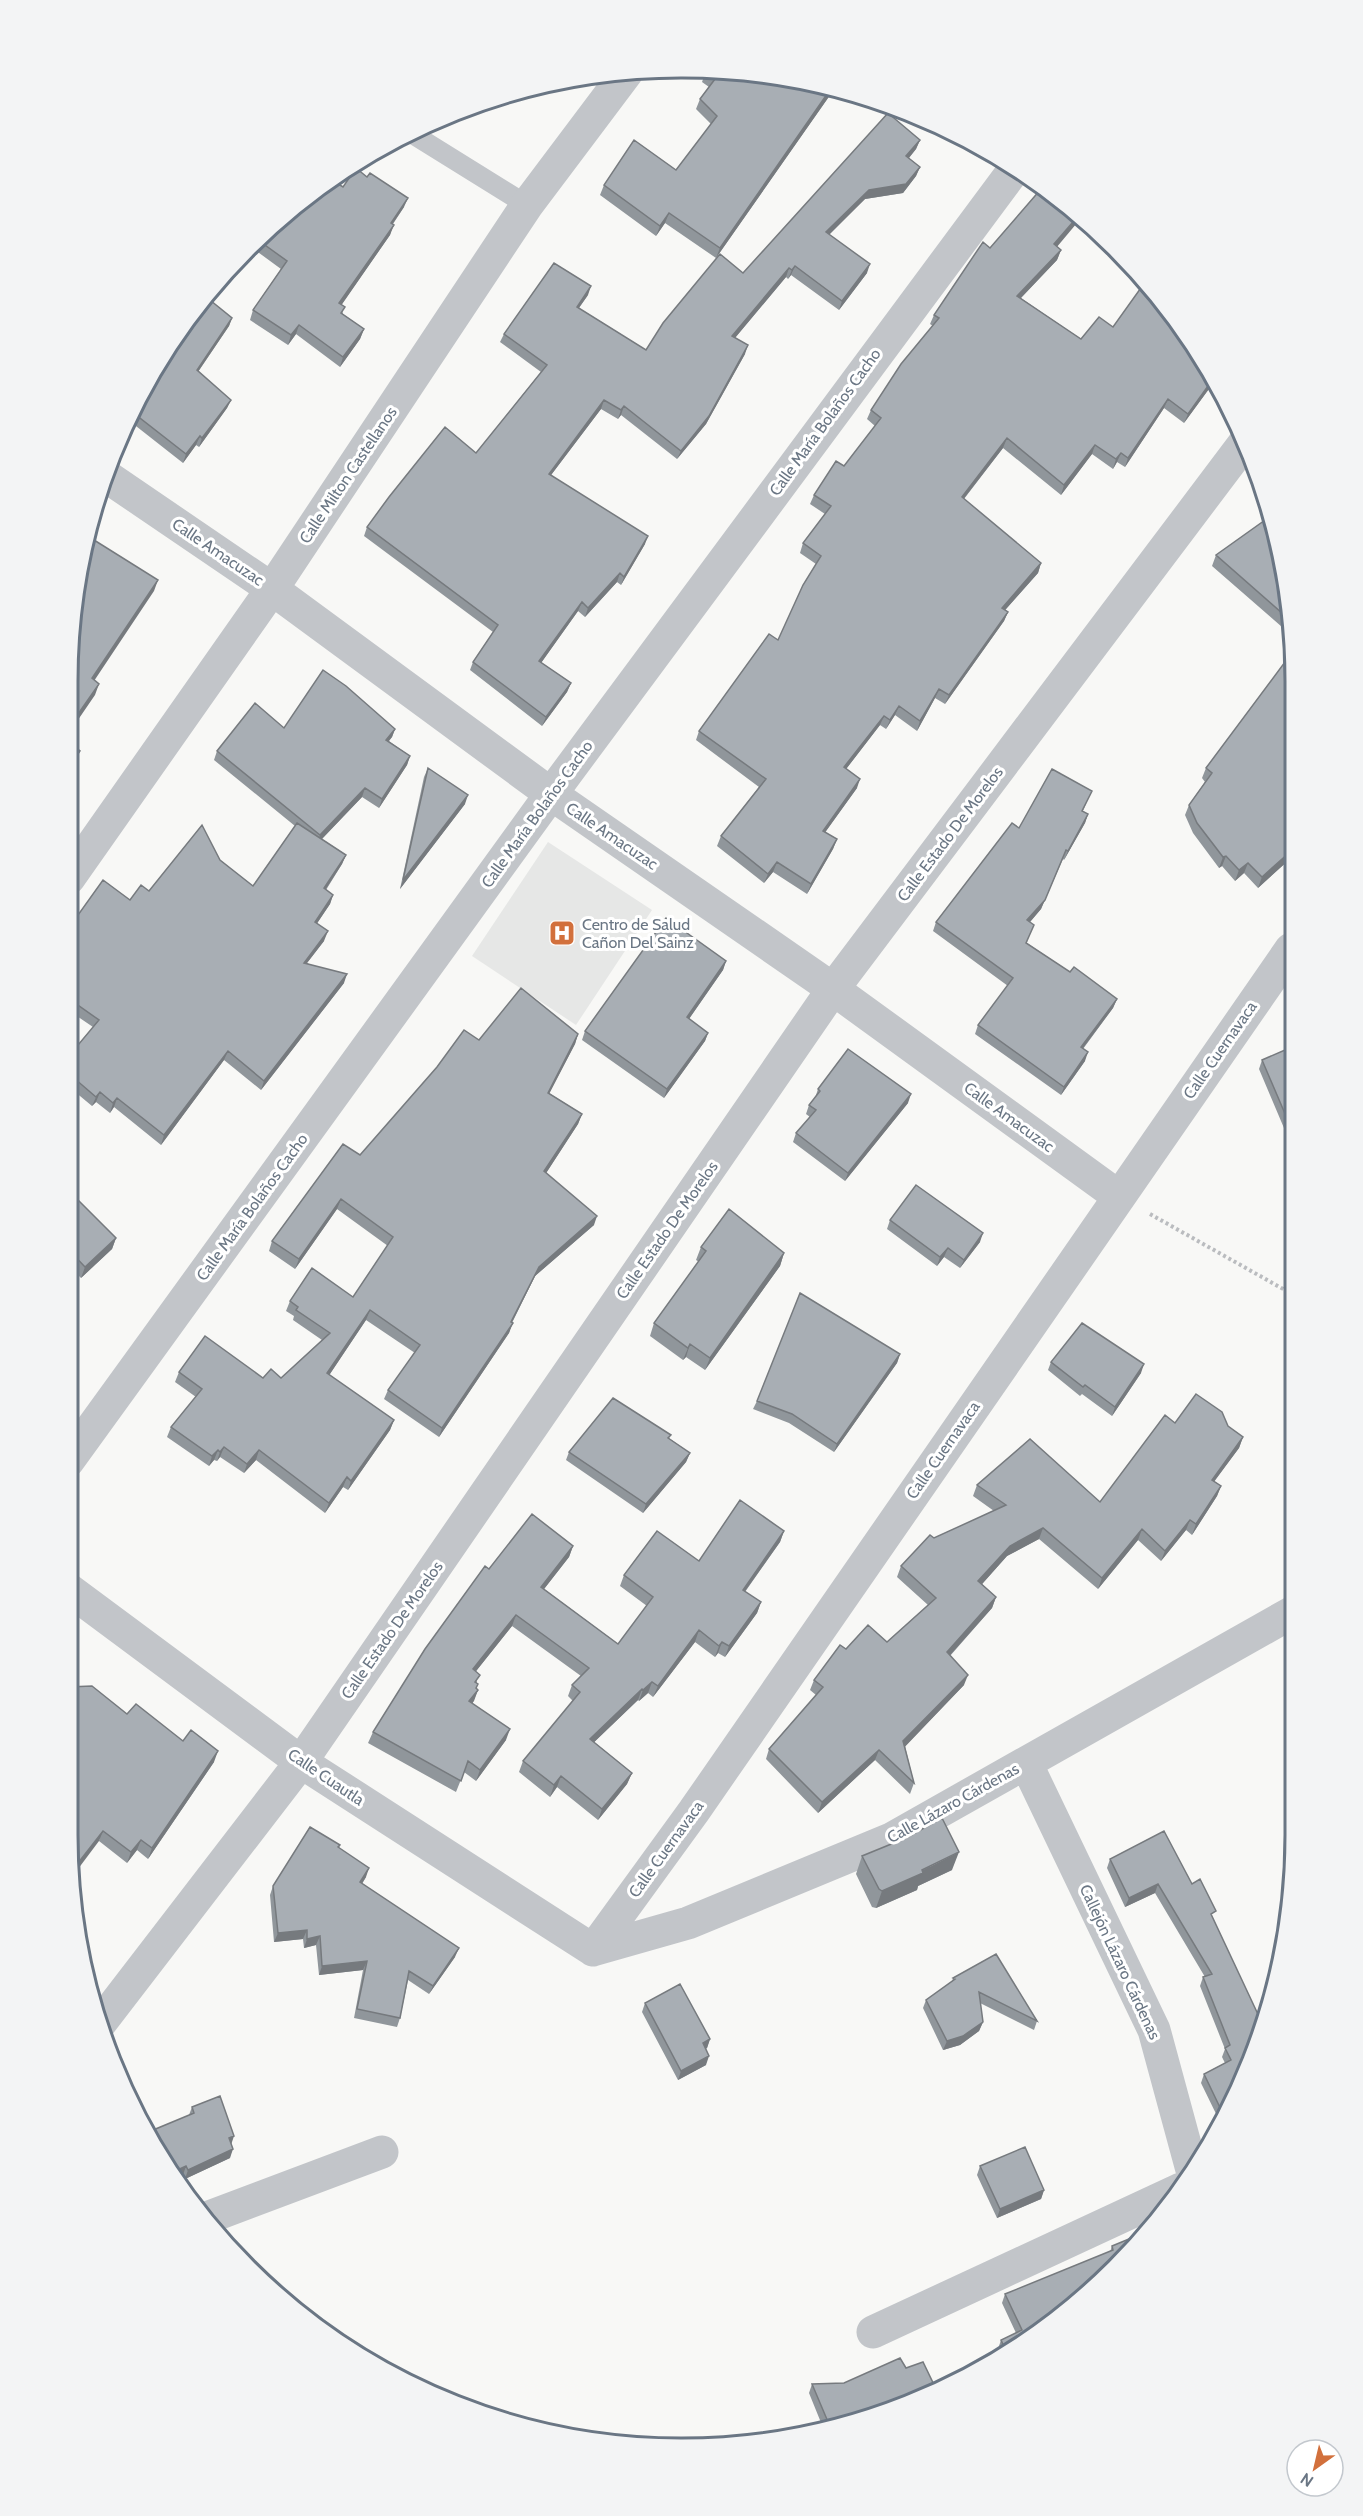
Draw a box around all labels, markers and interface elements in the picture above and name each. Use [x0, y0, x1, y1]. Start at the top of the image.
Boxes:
street label: Calle María Bolaños Cacho [765, 345, 885, 499]
street label: Calle Milton Castellanos [295, 403, 401, 547]
street label: Calle Amacuzac [169, 514, 267, 590]
street label: Calle María Bolaños Cacho [477, 737, 597, 891]
street label: Calle Estado De Morelos [893, 763, 1007, 905]
street label: Calle Amacuzac [563, 798, 661, 874]
place label: Centro de Salud Cañon Del Sainz [582, 915, 694, 952]
hospital icon: Centro de Salud Cañon Del Sainz [547, 918, 577, 948]
street label: Calle Cuernavaca [1179, 997, 1261, 1102]
street label: Calle Amacuzac [960, 1078, 1058, 1156]
street label: Calle María Bolaños Cacho [192, 1130, 312, 1284]
street label: Calle Estado De Morelos [612, 1157, 722, 1302]
street label: Calle Cuernavaca [902, 1397, 984, 1502]
street label: Calle Estado De Morelos [337, 1557, 447, 1702]
street label: Calle Cuautla [284, 1745, 368, 1810]
street label: Calle Lázaro Cárdenas [884, 1759, 1023, 1847]
street label: Calle Cuernavaca [625, 1797, 708, 1901]
street label: Callejón Lázaro Cárdenas [1076, 1881, 1164, 2043]
north arrow [1285, 2438, 1345, 2498]
text: N [1297, 2469, 1317, 2491]

